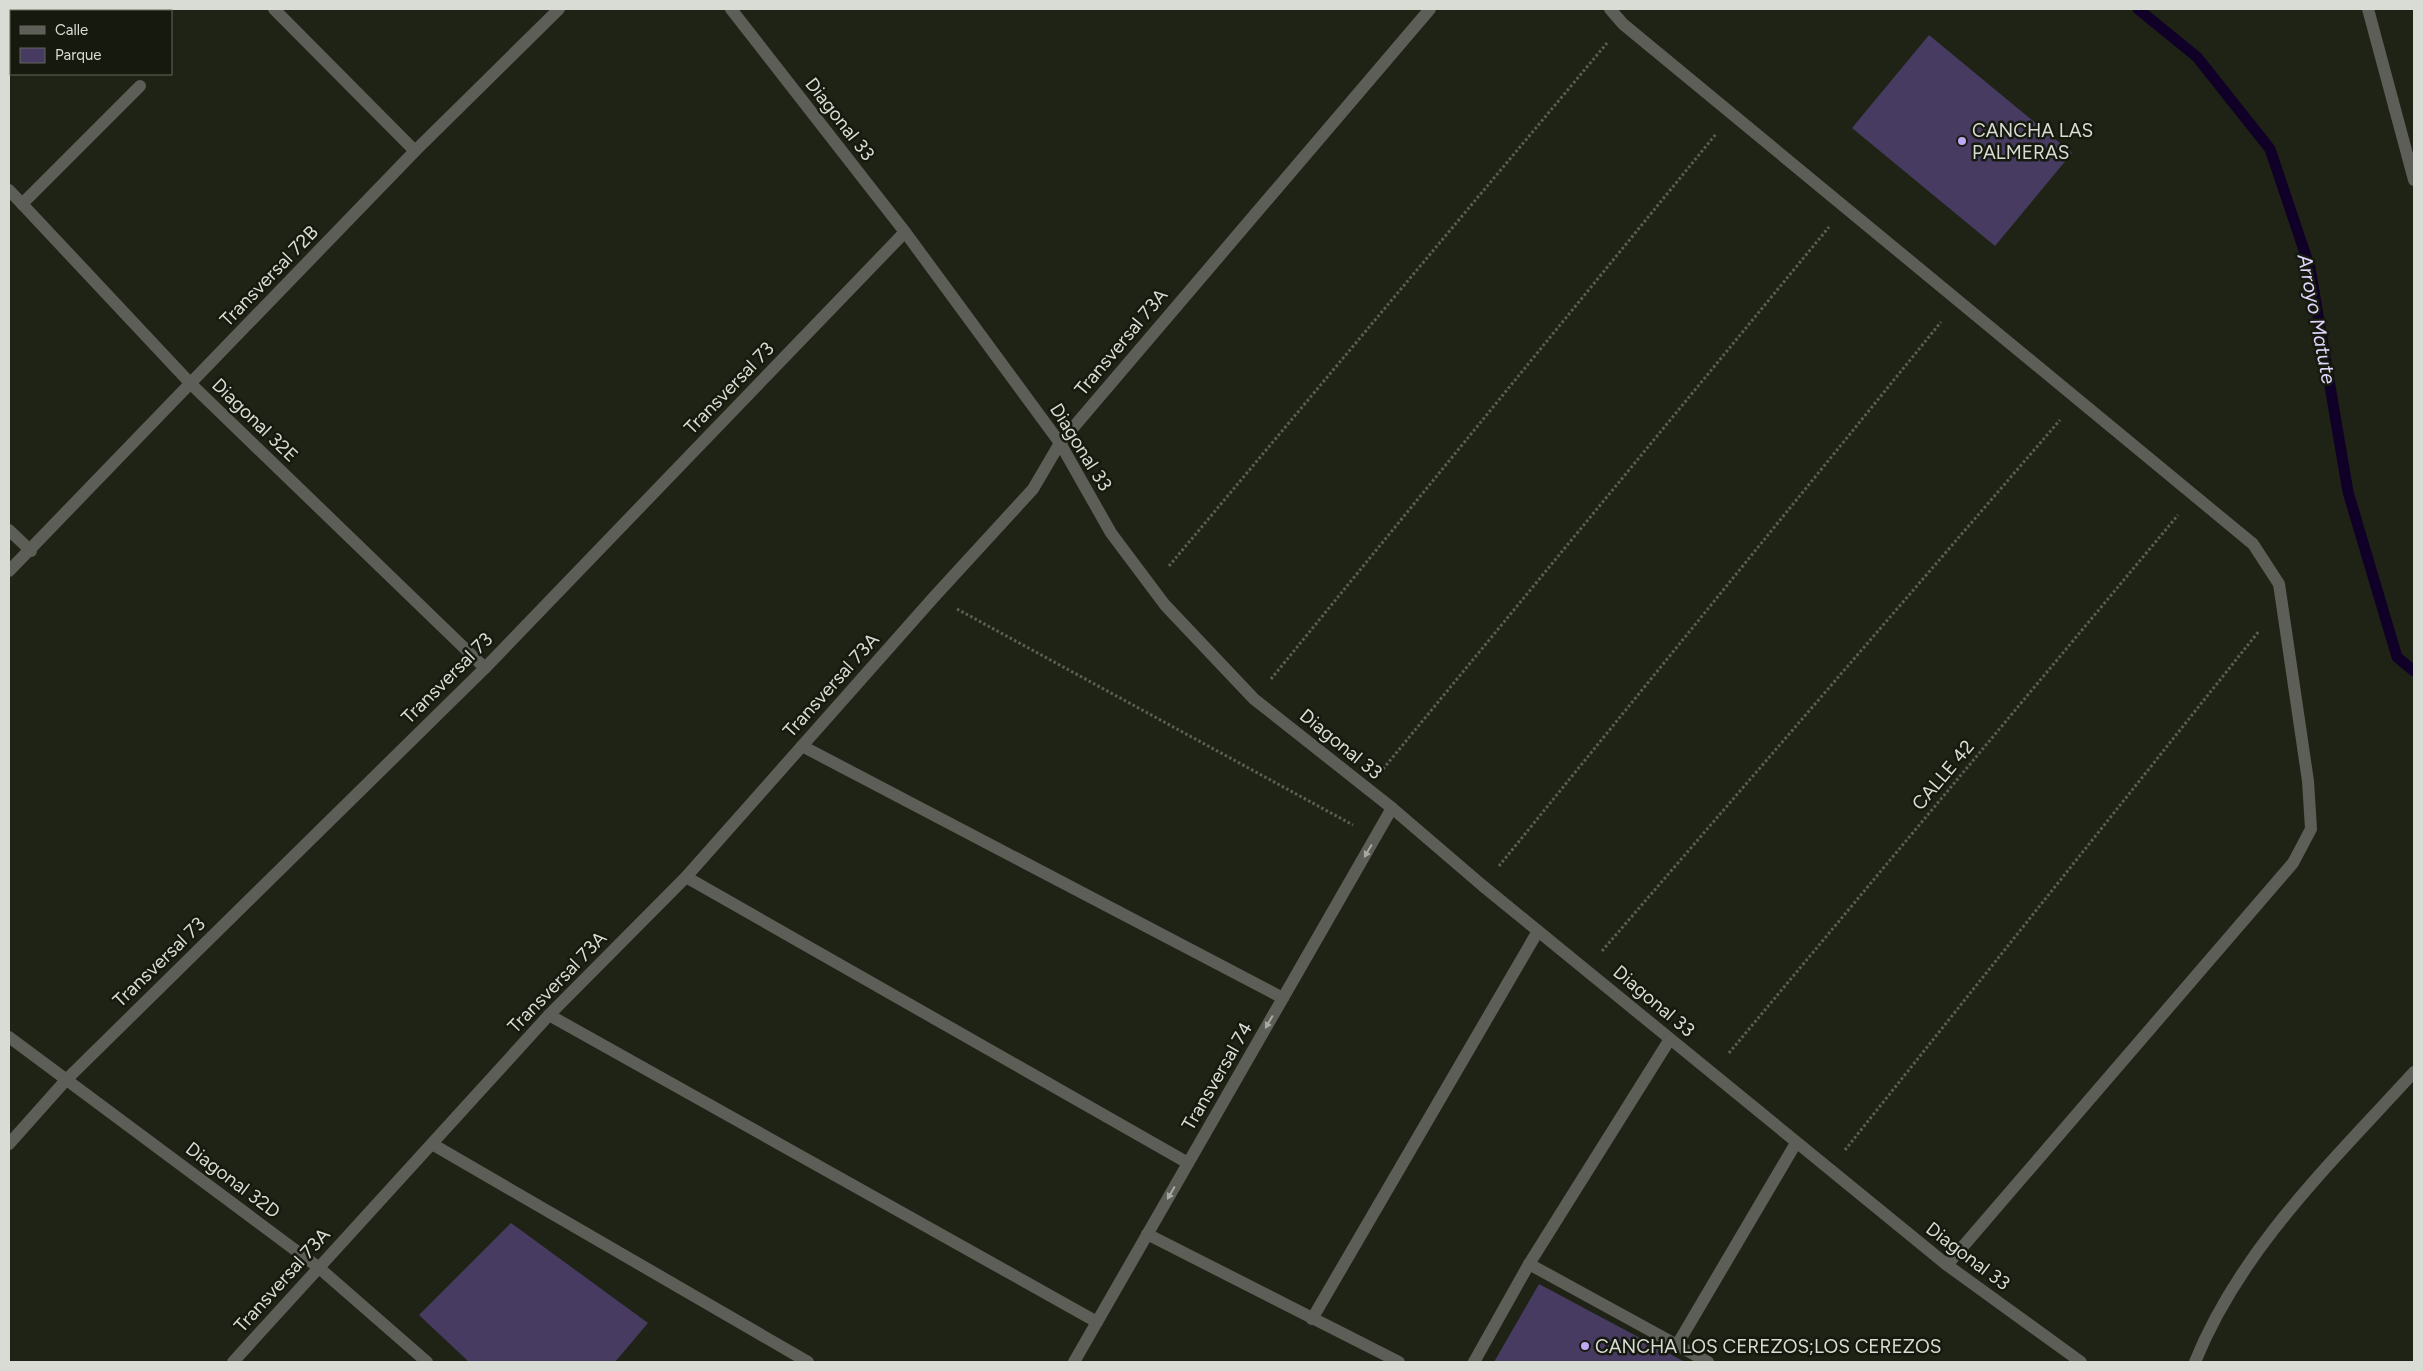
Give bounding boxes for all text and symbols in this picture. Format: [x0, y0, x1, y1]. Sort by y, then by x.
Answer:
legend [10, 10, 172, 75]
text: Calle [55, 21, 88, 39]
text: Parque [55, 46, 102, 64]
street label: Diagonal 33 [800, 73, 880, 165]
place label: CANCHA LAS PALMERAS [1972, 119, 2093, 164]
marker: CANCHA LAS PALMERAS [1956, 135, 1968, 147]
street label: Transversal 72B [215, 221, 323, 331]
water label: Arroyo Matute [2292, 251, 2341, 386]
street label: Transversal 73A [1070, 284, 1172, 400]
street label: Transversal 73 [679, 337, 779, 439]
street label: Diagonal 32E [207, 373, 303, 467]
street label: Diagonal 33 [1045, 399, 1117, 495]
street label: Transversal 73 [397, 628, 497, 728]
street label: Transversal 73A [778, 628, 884, 742]
street label: Diagonal 33 [1295, 704, 1387, 784]
street label: CALLE 42 [1907, 735, 1979, 815]
one-way arrow [1363, 844, 1372, 857]
street label: Transversal 73 [108, 912, 210, 1012]
street label: Transversal 73A [503, 926, 611, 1038]
street label: Diagonal 33 [1609, 960, 1699, 1042]
one-way arrow [1265, 1015, 1274, 1029]
street label: Transversal 74 [1177, 1018, 1257, 1134]
street label: Diagonal 32D [181, 1137, 285, 1223]
one-way arrow [1166, 1187, 1175, 1200]
street label: Diagonal 33 [1921, 1217, 2015, 1295]
street label: Transversal 73A [229, 1223, 335, 1337]
place label: CANCHA LOS CEREZOS;LOS CEREZOS [1595, 1335, 1941, 1358]
marker: CANCHA LOS CEREZOS;LOS CEREZOS [1579, 1340, 1591, 1352]

